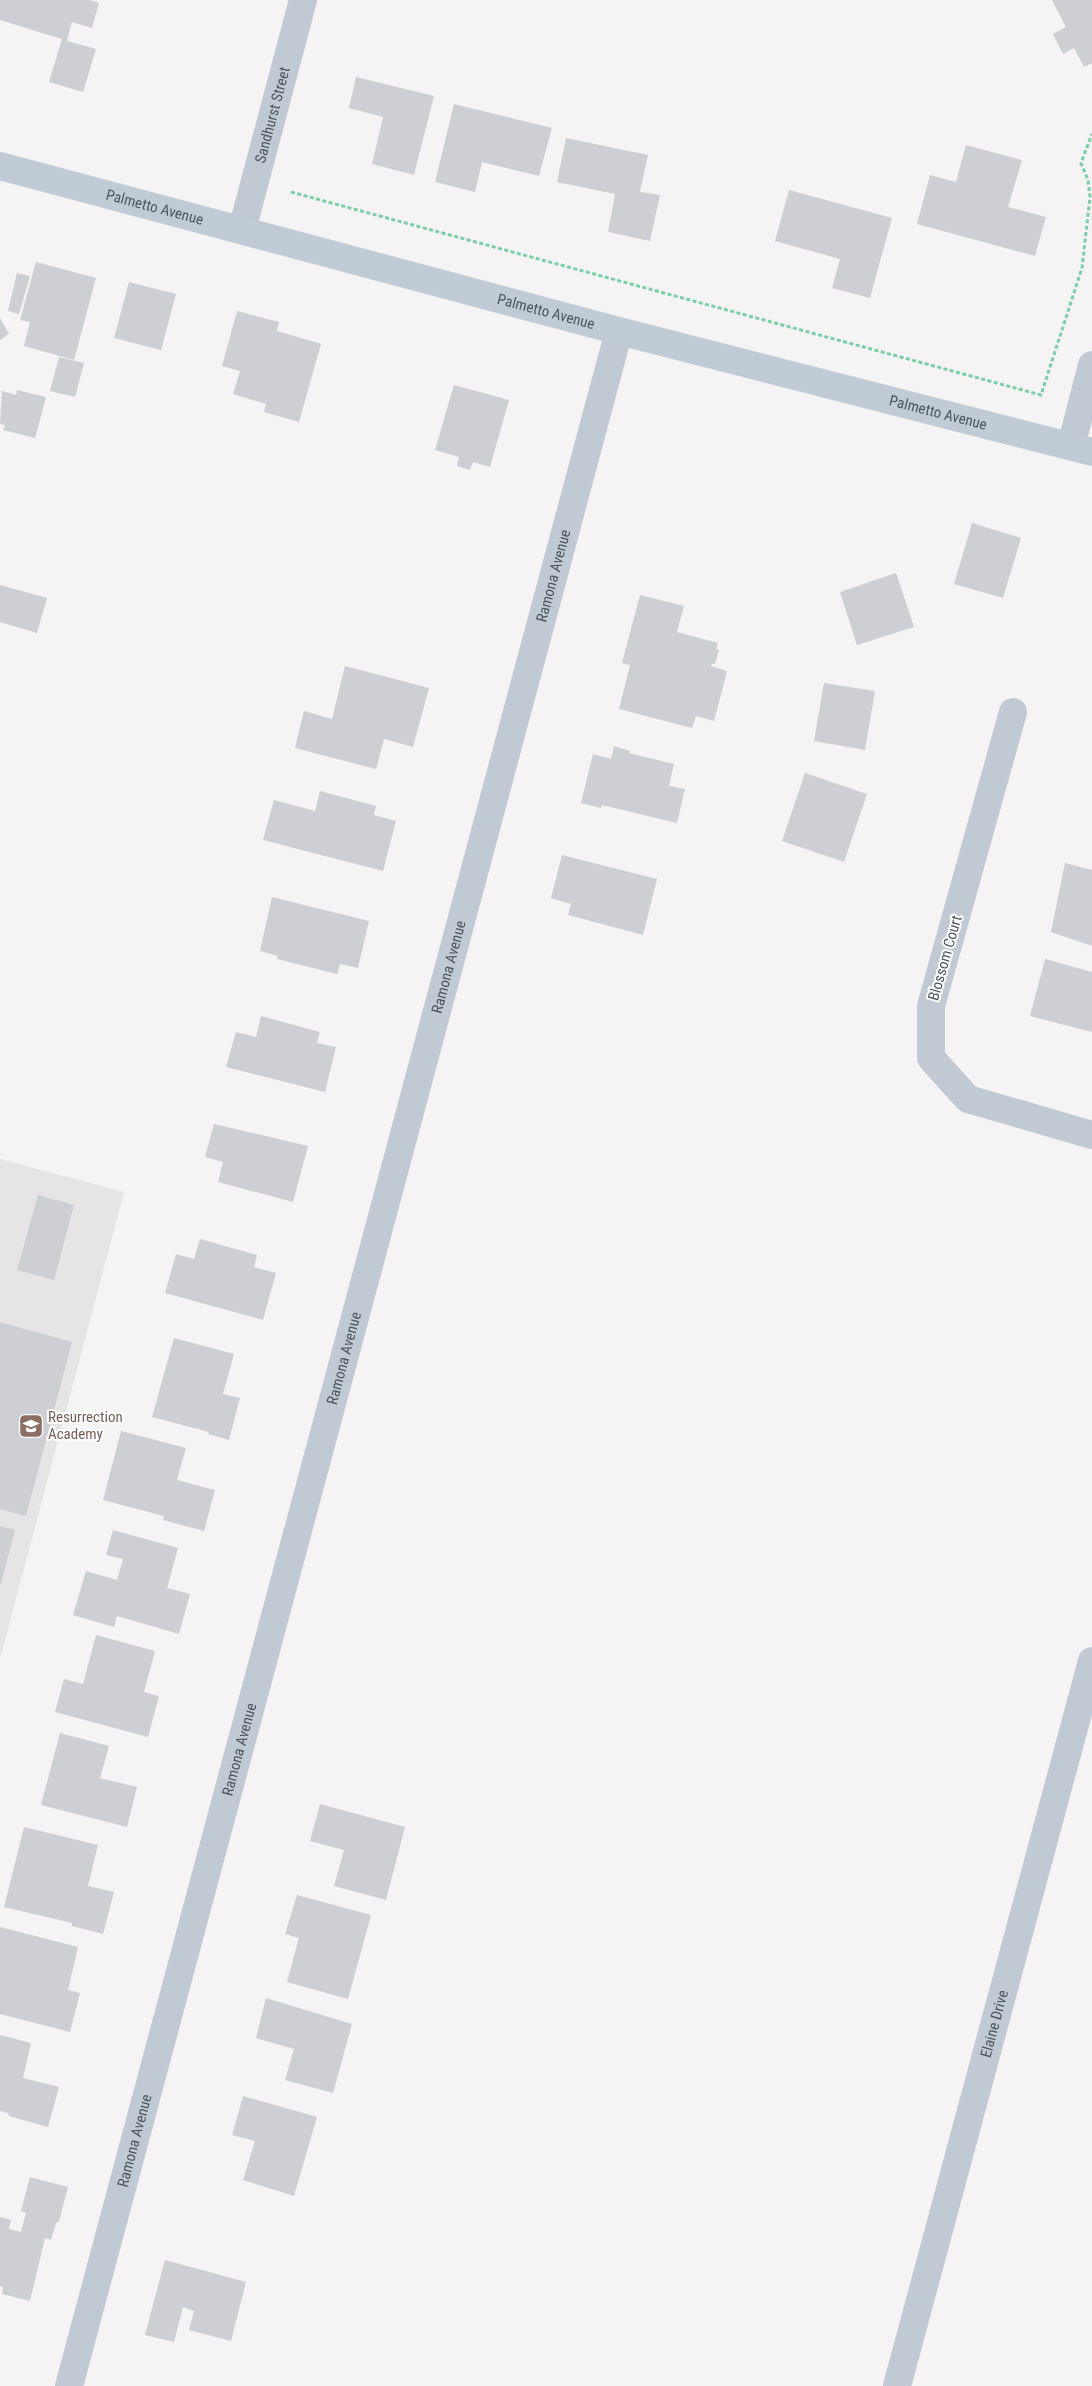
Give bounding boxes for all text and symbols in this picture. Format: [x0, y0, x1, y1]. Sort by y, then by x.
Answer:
street label: Sandhurst Street [251, 65, 294, 165]
street label: Palmetto Avenue [104, 186, 205, 229]
street label: Palmetto Avenue [495, 290, 597, 333]
street label: Palmetto Avenue [887, 392, 989, 434]
street label: Ramona Avenue [533, 527, 574, 624]
street label: Blossom Court [924, 913, 966, 1003]
street label: Ramona Avenue [428, 919, 470, 1015]
street label: Ramona Avenue [323, 1310, 365, 1406]
place label: Resurrection Academy [48, 1408, 123, 1443]
school or university icon: Resurrection Academy [18, 1413, 44, 1439]
street label: Ramona Avenue [218, 1701, 260, 1798]
street label: Elaine Drive [977, 1988, 1012, 2060]
street label: Ramona Avenue [114, 2092, 156, 2189]

